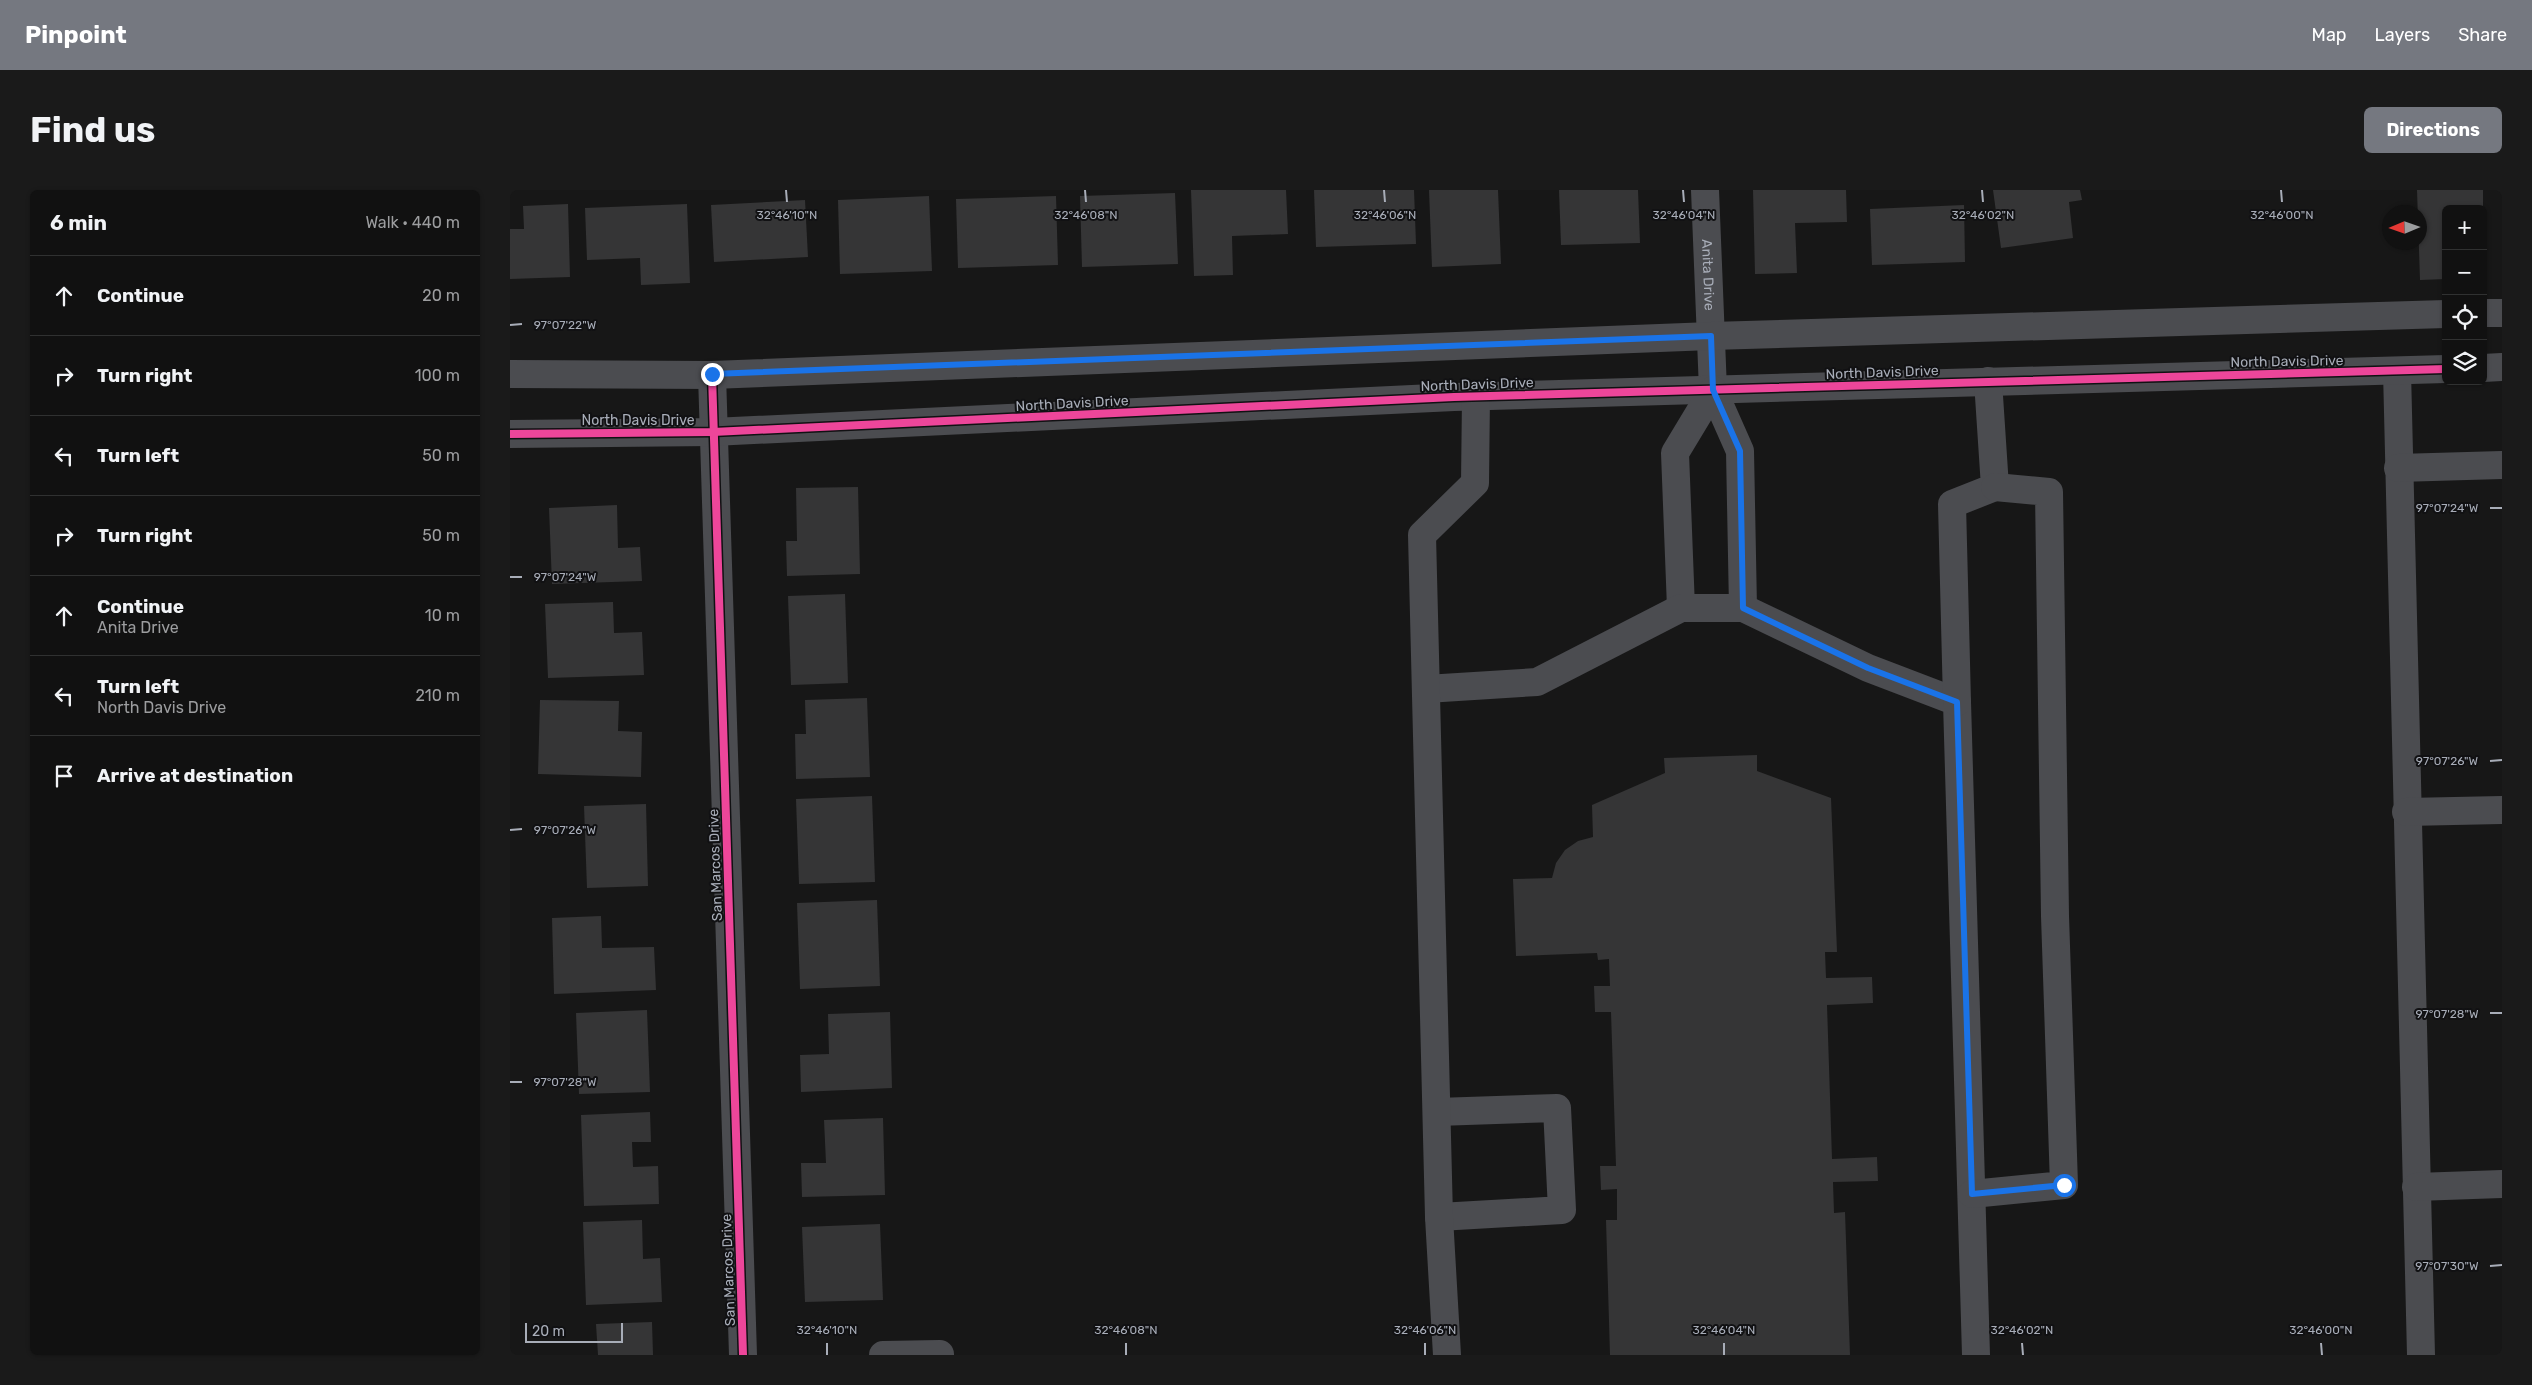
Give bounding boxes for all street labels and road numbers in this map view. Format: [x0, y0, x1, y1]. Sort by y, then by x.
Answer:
street label: Anita Drive [1698, 239, 1718, 311]
street label: North Davis Drive [2230, 352, 2344, 371]
street label: North Davis Drive [1825, 362, 1939, 383]
street label: North Davis Drive [1420, 374, 1534, 395]
street label: North Davis Drive [1015, 392, 1129, 415]
street label: North Davis Drive [581, 412, 695, 429]
street label: San Marcos Drive [705, 808, 726, 921]
street label: San Marcos Drive [718, 1213, 739, 1326]

